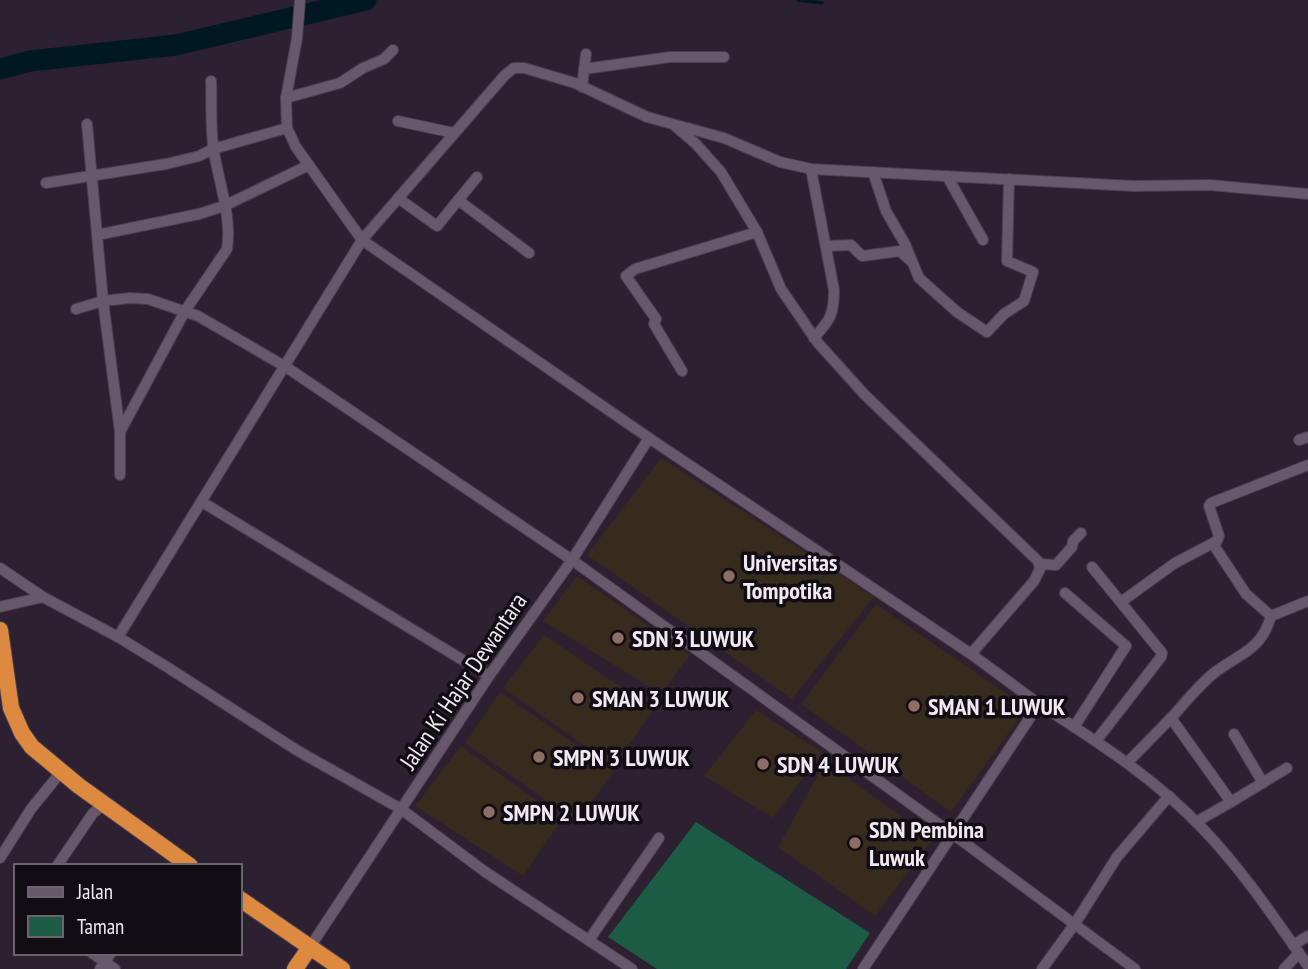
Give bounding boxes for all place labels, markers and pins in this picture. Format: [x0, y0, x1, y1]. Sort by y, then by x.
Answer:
place label: Universitas Tompotika [743, 547, 837, 606]
marker: Universitas Tompotika [721, 568, 737, 584]
place label: SDN 3 LUWUK [632, 623, 755, 654]
marker: SDN 3 LUWUK [610, 630, 626, 646]
place label: SMAN 3 LUWUK [592, 683, 730, 714]
marker: SMAN 3 LUWUK [570, 690, 586, 706]
place label: SMAN 1 LUWUK [928, 691, 1066, 722]
marker: SMAN 1 LUWUK [906, 698, 922, 714]
place label: SMPN 3 LUWUK [553, 742, 690, 773]
marker: SMPN 3 LUWUK [531, 749, 547, 765]
place label: SDN 4 LUWUK [777, 749, 900, 780]
marker: SDN 4 LUWUK [755, 756, 771, 772]
place label: SMPN 2 LUWUK [503, 797, 640, 828]
marker: SMPN 2 LUWUK [481, 804, 497, 820]
place label: SDN Pembina Luwuk [869, 814, 984, 873]
marker: SDN Pembina Luwuk [847, 835, 863, 851]

